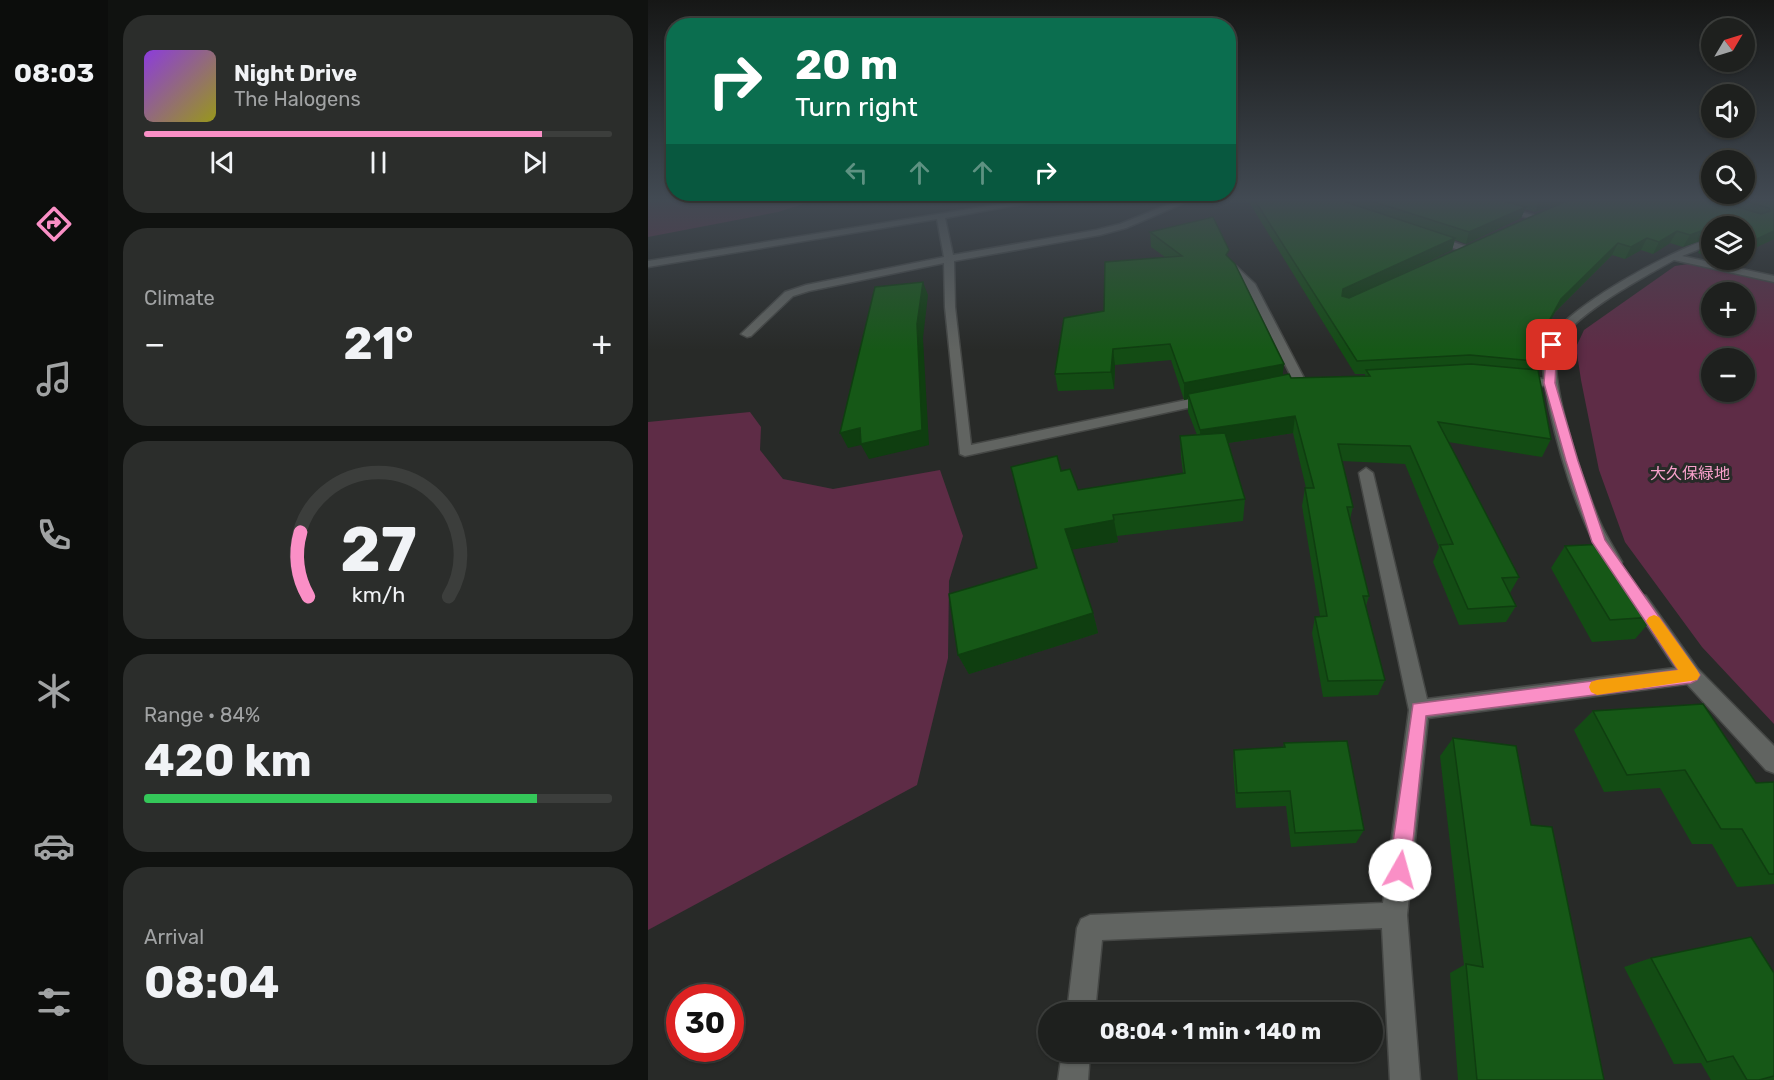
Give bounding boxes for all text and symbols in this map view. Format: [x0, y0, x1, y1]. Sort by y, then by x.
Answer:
north arrow [1701, 18, 1755, 72]
map controls [1701, 18, 1755, 402]
text: 20 m [795, 40, 898, 90]
icon: right [696, 42, 774, 120]
text: 08:03 [14, 57, 94, 89]
text: Night Drive [234, 60, 357, 87]
button: sound [1701, 84, 1755, 138]
text: The Halogens [234, 87, 361, 111]
text: Turn right [795, 91, 918, 123]
icon: previous [206, 146, 239, 179]
icon: pause [362, 146, 395, 179]
icon: next [518, 146, 551, 179]
button: search [1701, 150, 1755, 204]
icon: left [840, 156, 873, 189]
icon: ahead [903, 156, 936, 189]
icon: ahead [966, 156, 999, 189]
icon: right [1029, 156, 1062, 189]
icon: directions [33, 203, 75, 245]
button: layers [1701, 216, 1755, 270]
button: + [1701, 282, 1755, 336]
text: Climate [144, 286, 215, 310]
text: 21° [343, 317, 414, 370]
pin [1526, 319, 1577, 370]
text: − [144, 324, 165, 363]
text: + [591, 324, 612, 363]
icon: arrive [1535, 328, 1568, 361]
button: − [1701, 348, 1755, 402]
icon: music [33, 358, 75, 400]
park label: 大久保緑地 [1650, 464, 1730, 483]
text: 27 [340, 513, 416, 587]
icon: phone [33, 514, 75, 556]
text: km/h [351, 582, 405, 607]
icon: climate [33, 670, 75, 712]
text: Range · 84% [144, 703, 260, 727]
text: 420 km [144, 734, 312, 787]
icon: car [33, 825, 75, 867]
position arrow [1368, 838, 1432, 902]
text: Arrival [144, 925, 204, 949]
text: 08:04 [144, 956, 280, 1009]
icon: filters [33, 981, 75, 1023]
speed limit sign: 30 [666, 984, 744, 1062]
text: 08:04 · 1 min · 140 m [1100, 1018, 1321, 1045]

